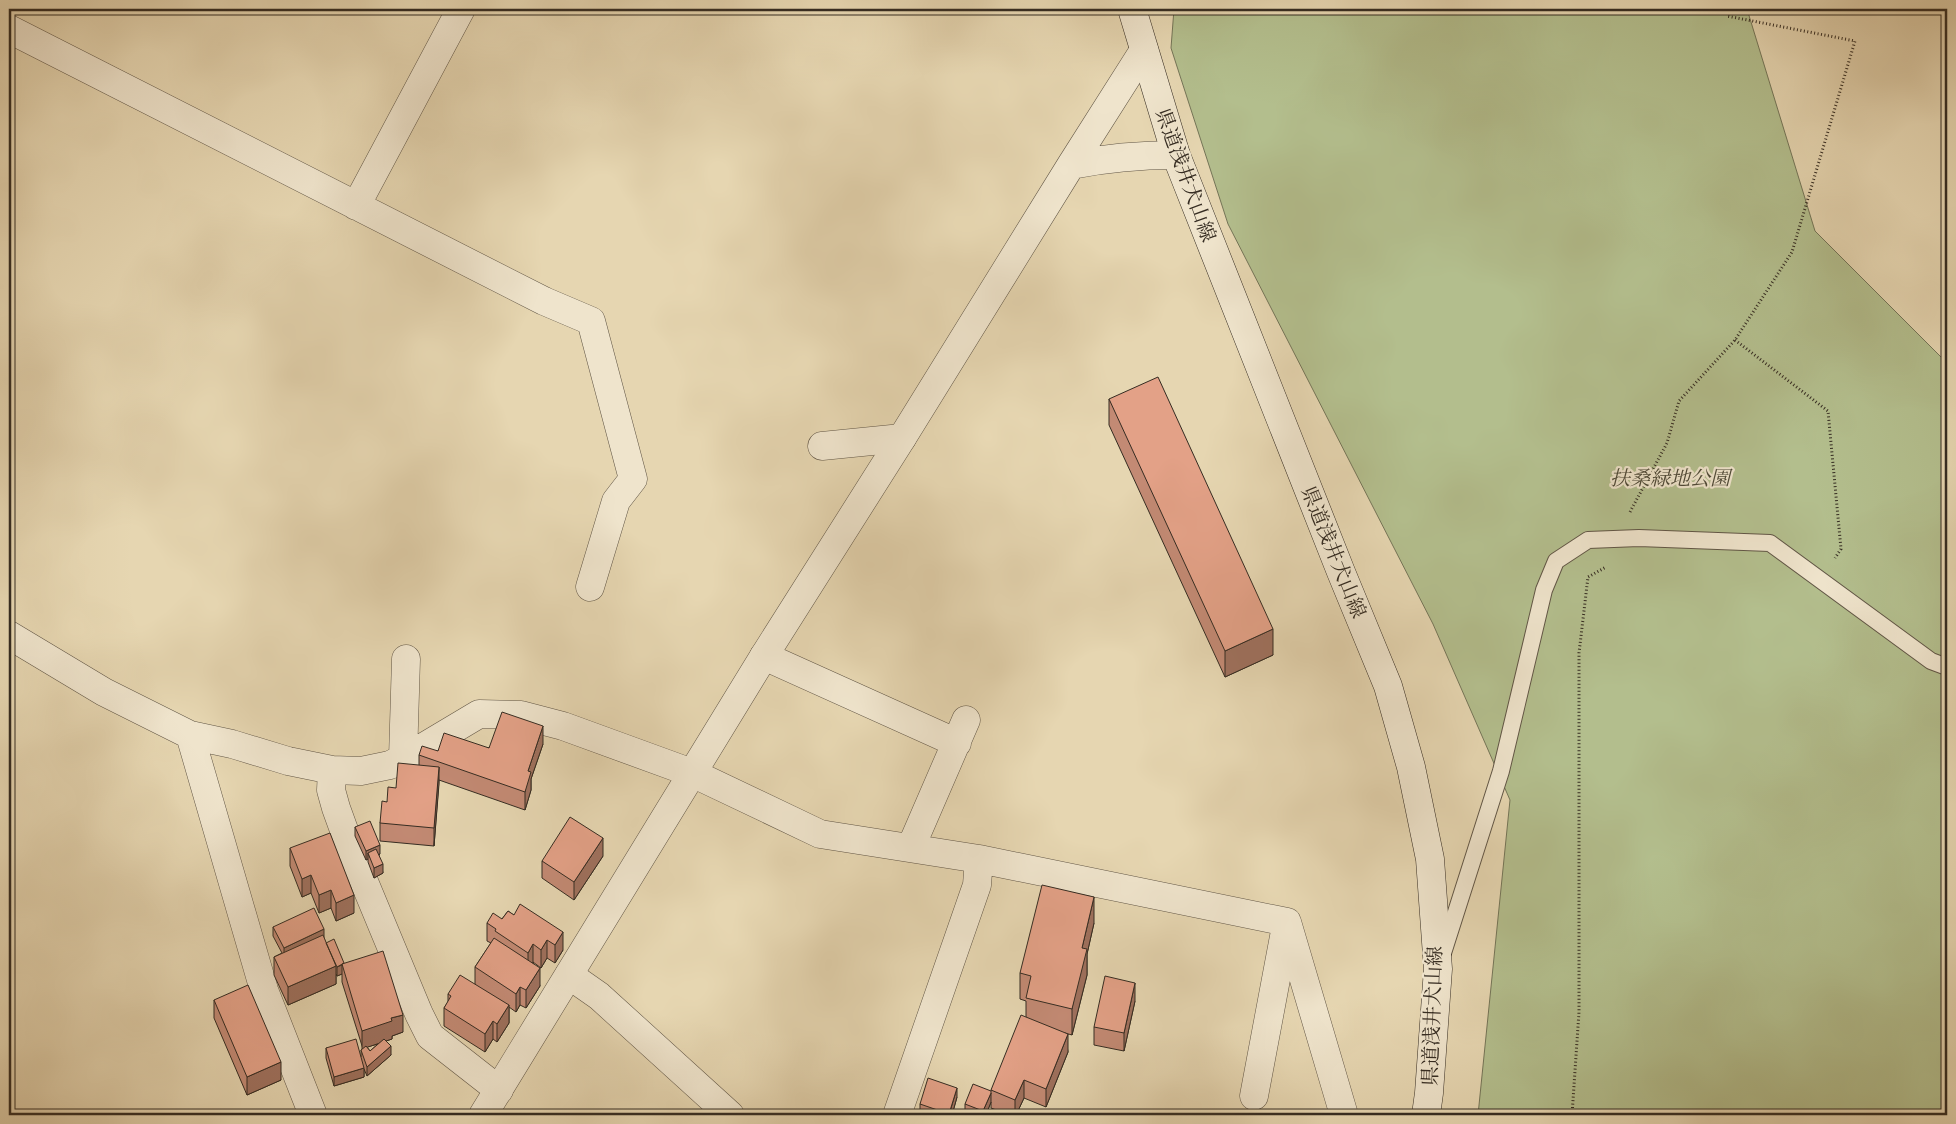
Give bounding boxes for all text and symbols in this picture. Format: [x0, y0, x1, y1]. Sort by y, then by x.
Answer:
street label: 県道浅井犬山線 [1149, 105, 1220, 246]
park label: 扶桑緑地公園 [1610, 467, 1733, 492]
street label: 県道浅井犬山線 [1295, 483, 1370, 622]
street label: 県道浅井犬山線 [1419, 946, 1448, 1086]

